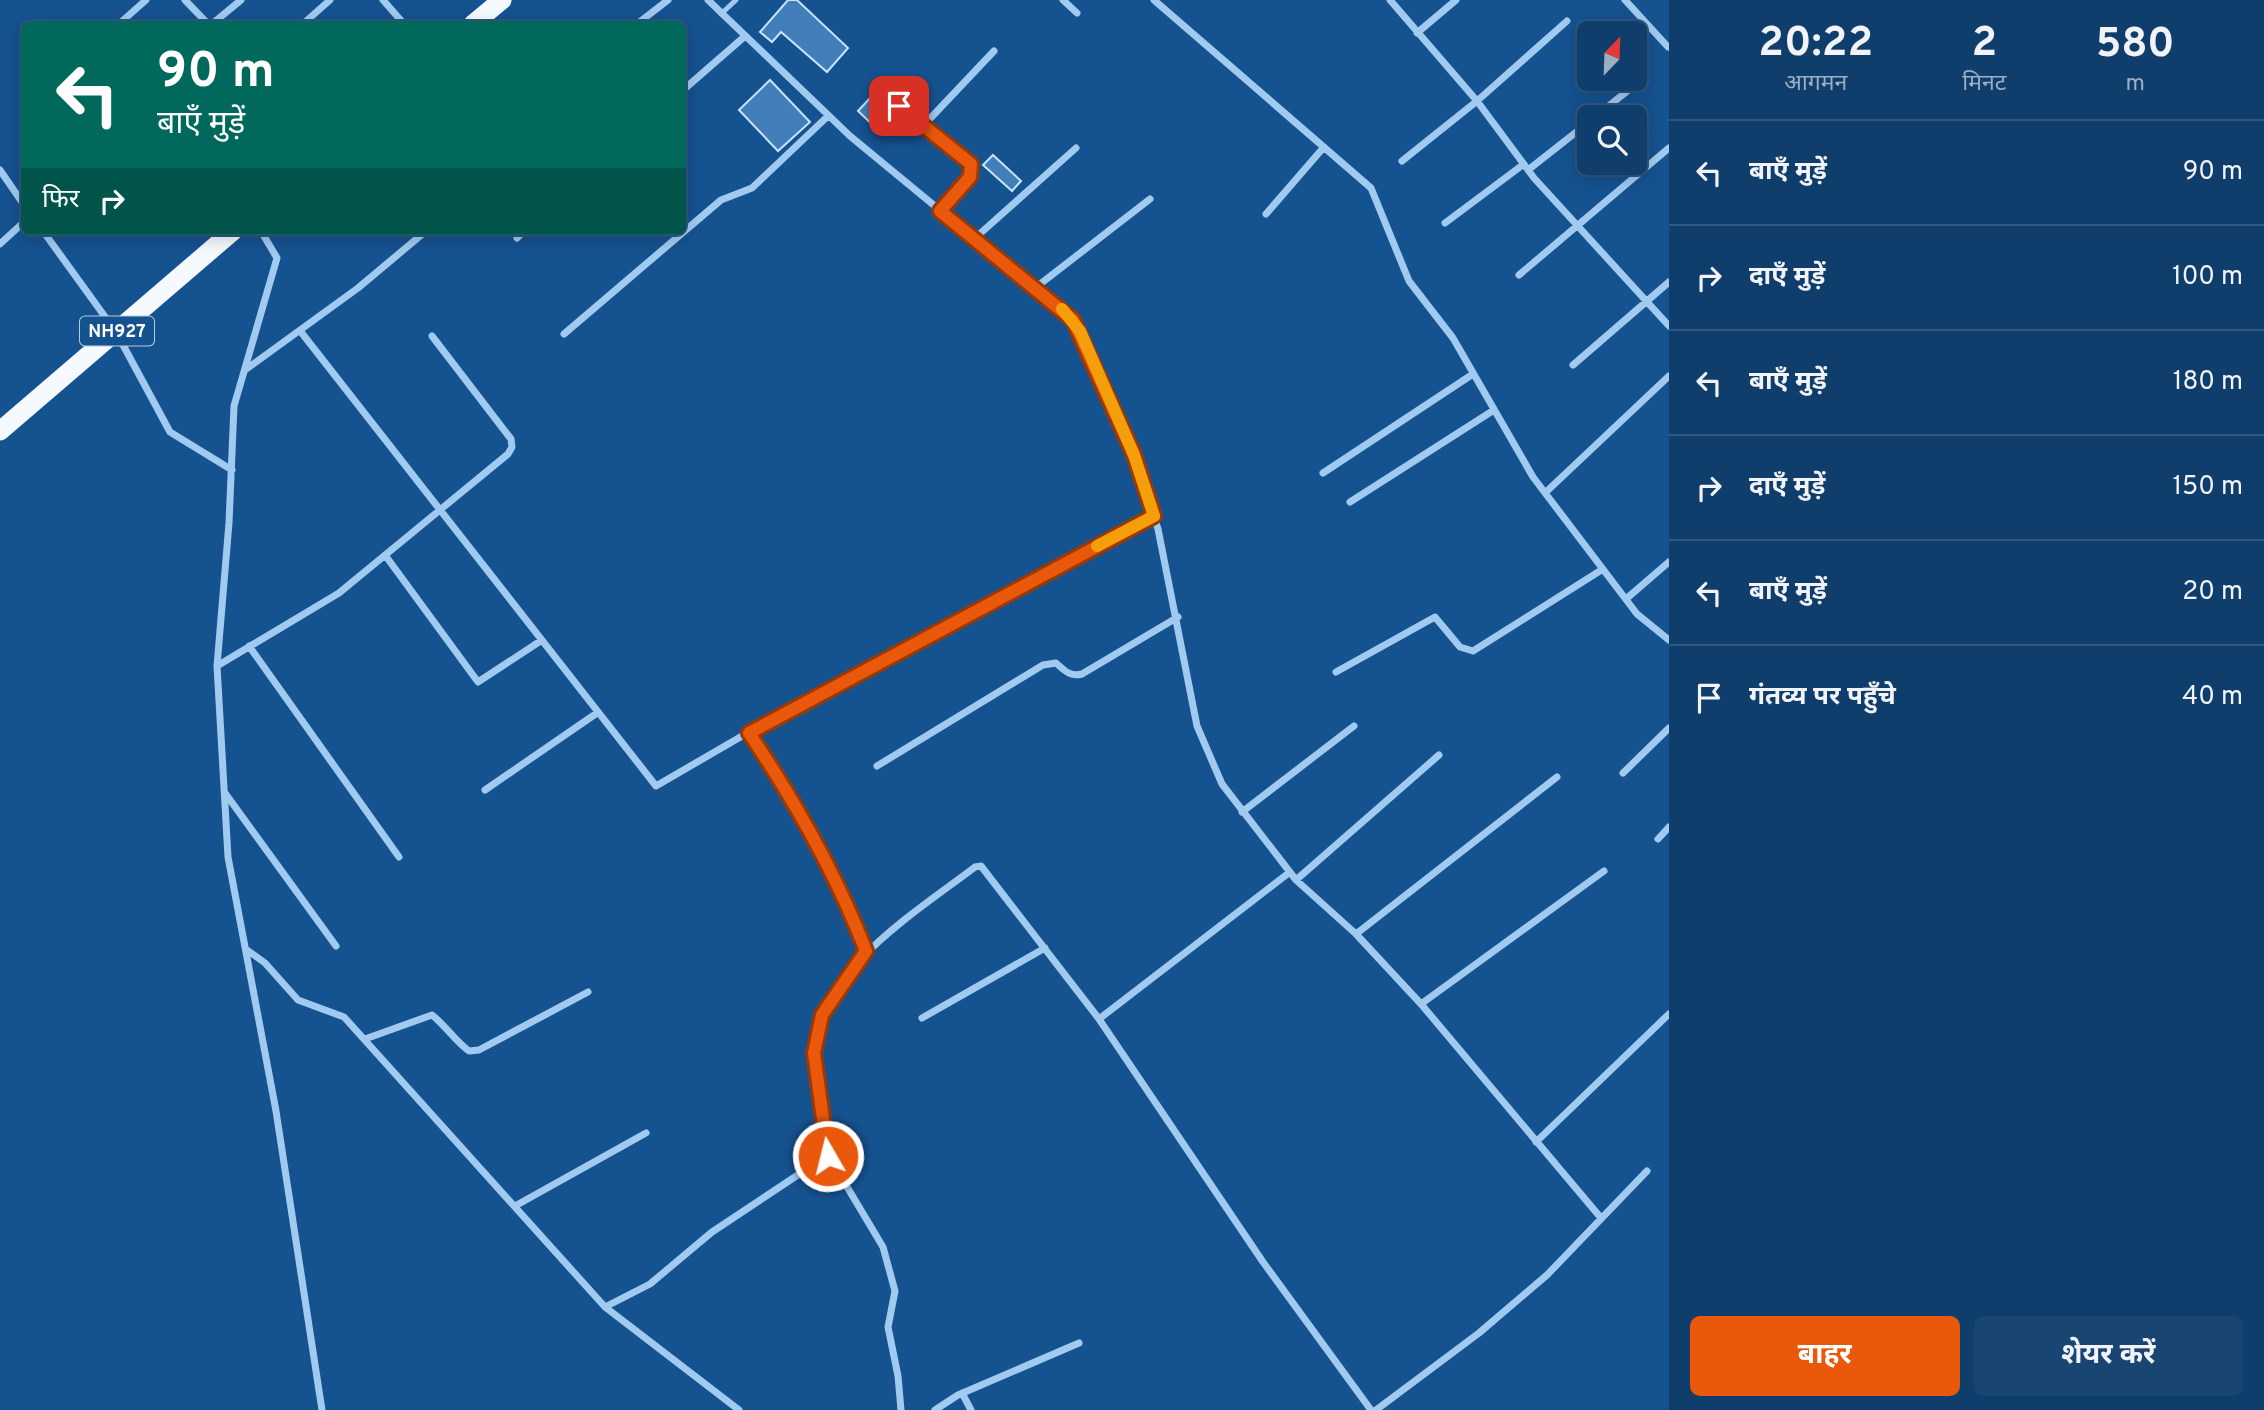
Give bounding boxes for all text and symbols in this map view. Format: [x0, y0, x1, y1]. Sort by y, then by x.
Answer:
text: 20:22 [1758, 18, 1873, 71]
text: 2 [1972, 18, 1997, 71]
text: 580 [2096, 19, 2175, 72]
north arrow [1577, 21, 1647, 91]
map controls [1577, 21, 1647, 175]
text: 90 m [157, 43, 275, 105]
icon: left [42, 49, 133, 140]
text: आगमन [1784, 70, 1847, 99]
text: मिनट [1962, 70, 2006, 99]
text: m [2125, 70, 2145, 99]
pin [869, 76, 929, 136]
icon: arrive [880, 87, 918, 125]
text: बाएँ मुड़ें [157, 105, 245, 145]
button: search [1577, 105, 1647, 175]
icon: left [1690, 154, 1728, 192]
text: बाएँ मुड़ें [1749, 156, 1827, 189]
text: 90 m [2183, 156, 2243, 189]
icon: right [93, 182, 131, 220]
text: फिर [42, 184, 79, 217]
icon: right [1690, 259, 1728, 297]
text: दाएँ मुड़ें [1749, 261, 1825, 294]
text: 100 m [2172, 261, 2243, 294]
road number: NH927 [80, 316, 154, 346]
icon: left [1690, 364, 1728, 402]
text: बाएँ मुड़ें [1749, 366, 1827, 399]
text: 180 m [2173, 366, 2243, 399]
icon: right [1690, 469, 1728, 507]
text: दाएँ मुड़ें [1749, 471, 1825, 504]
text: 150 m [2172, 471, 2243, 504]
icon: left [1690, 574, 1728, 612]
text: बाएँ मुड़ें [1749, 576, 1827, 609]
text: 20 m [2182, 576, 2243, 609]
icon: arrive [1690, 679, 1728, 717]
text: गंतव्य पर पहुँचे [1749, 681, 1896, 714]
text: 40 m [2182, 681, 2243, 714]
position arrow [791, 1119, 865, 1193]
button: बाहर [1690, 1316, 1960, 1396]
button: शेयर करें [1974, 1316, 2243, 1396]

